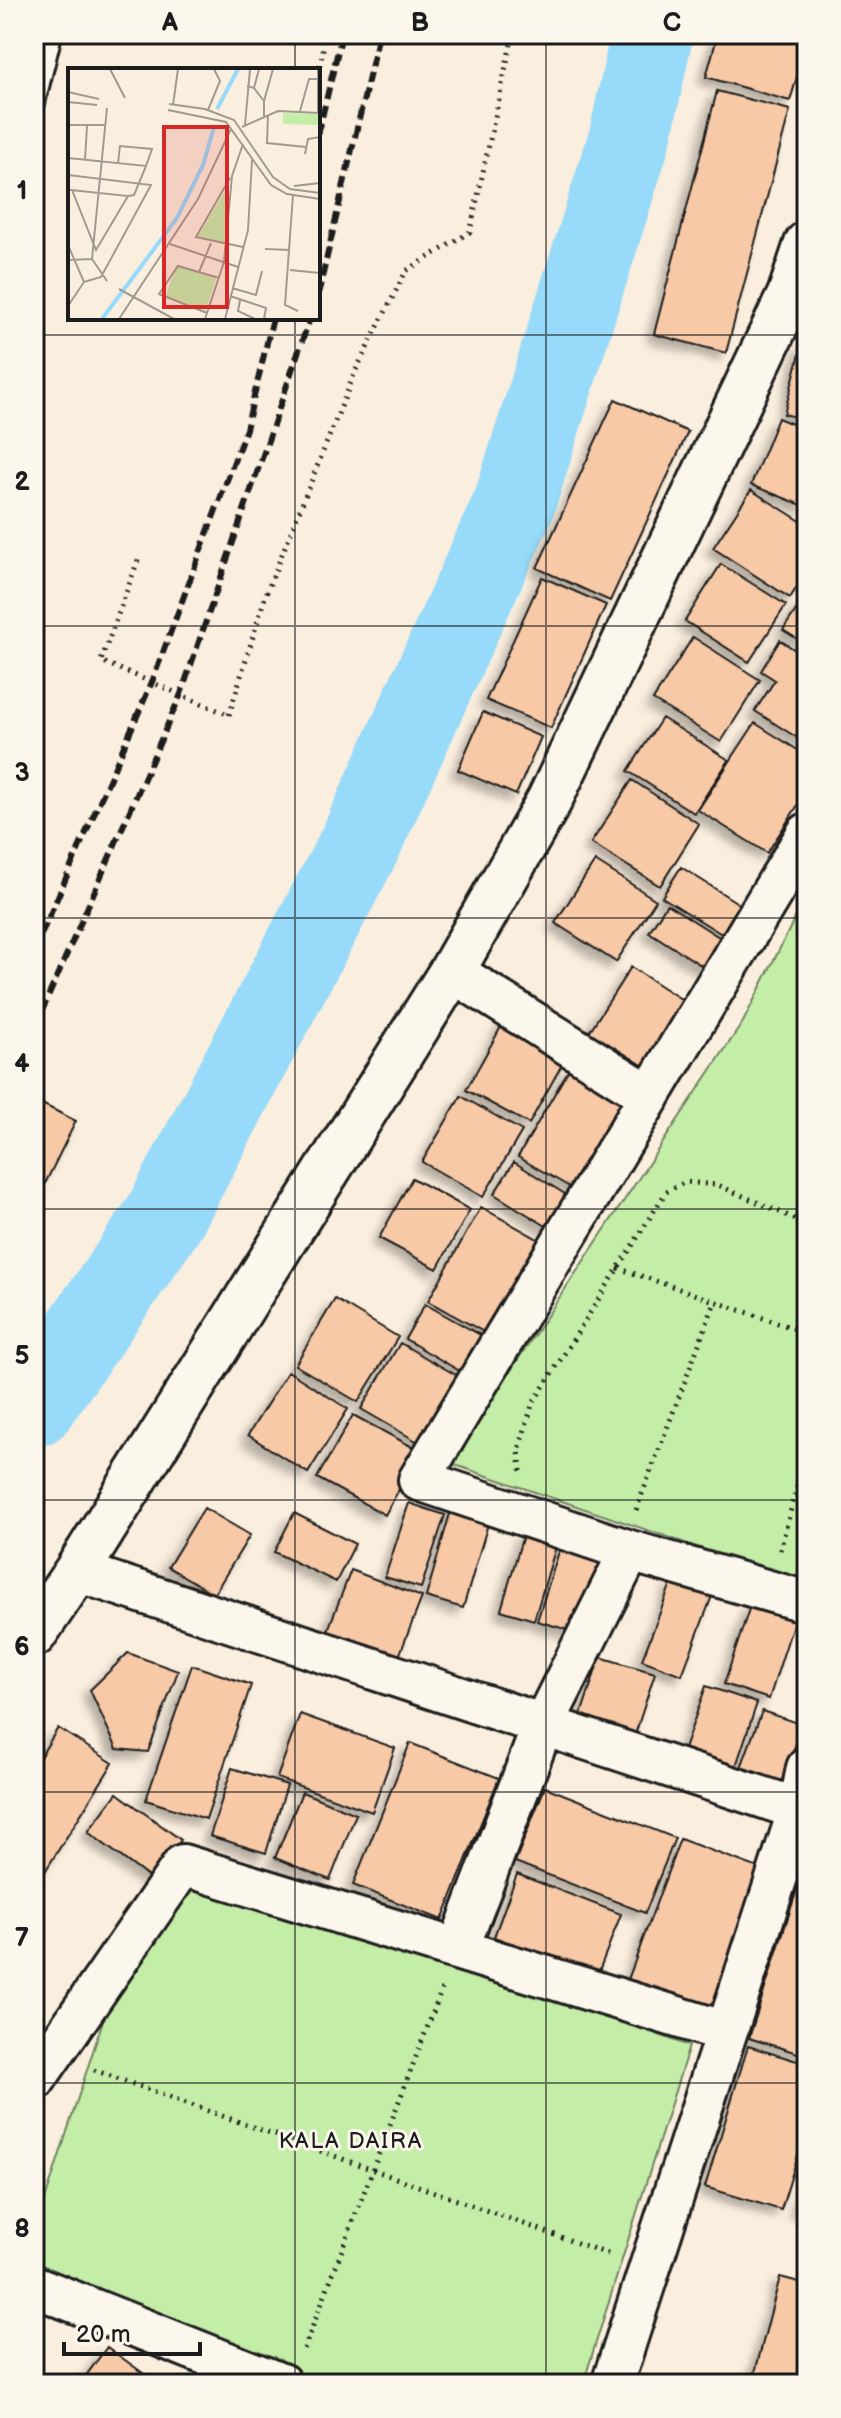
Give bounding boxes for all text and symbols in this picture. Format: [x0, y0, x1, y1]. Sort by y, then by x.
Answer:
text: A [161, 8, 178, 39]
text: B [411, 8, 429, 39]
text: C [663, 8, 681, 39]
inset map [68, 68, 320, 320]
text: 1 [17, 176, 27, 207]
text: 2 [14, 467, 30, 498]
text: 3 [14, 758, 30, 789]
text: 4 [14, 1049, 30, 1080]
text: 5 [14, 1341, 30, 1372]
text: 6 [14, 1632, 30, 1663]
text: 7 [15, 1923, 29, 1954]
district label: KALA DAIRA [279, 2128, 423, 2155]
text: 8 [14, 2214, 30, 2245]
scale bar [64, 2306, 200, 2356]
text: 20 m [76, 2320, 131, 2349]

